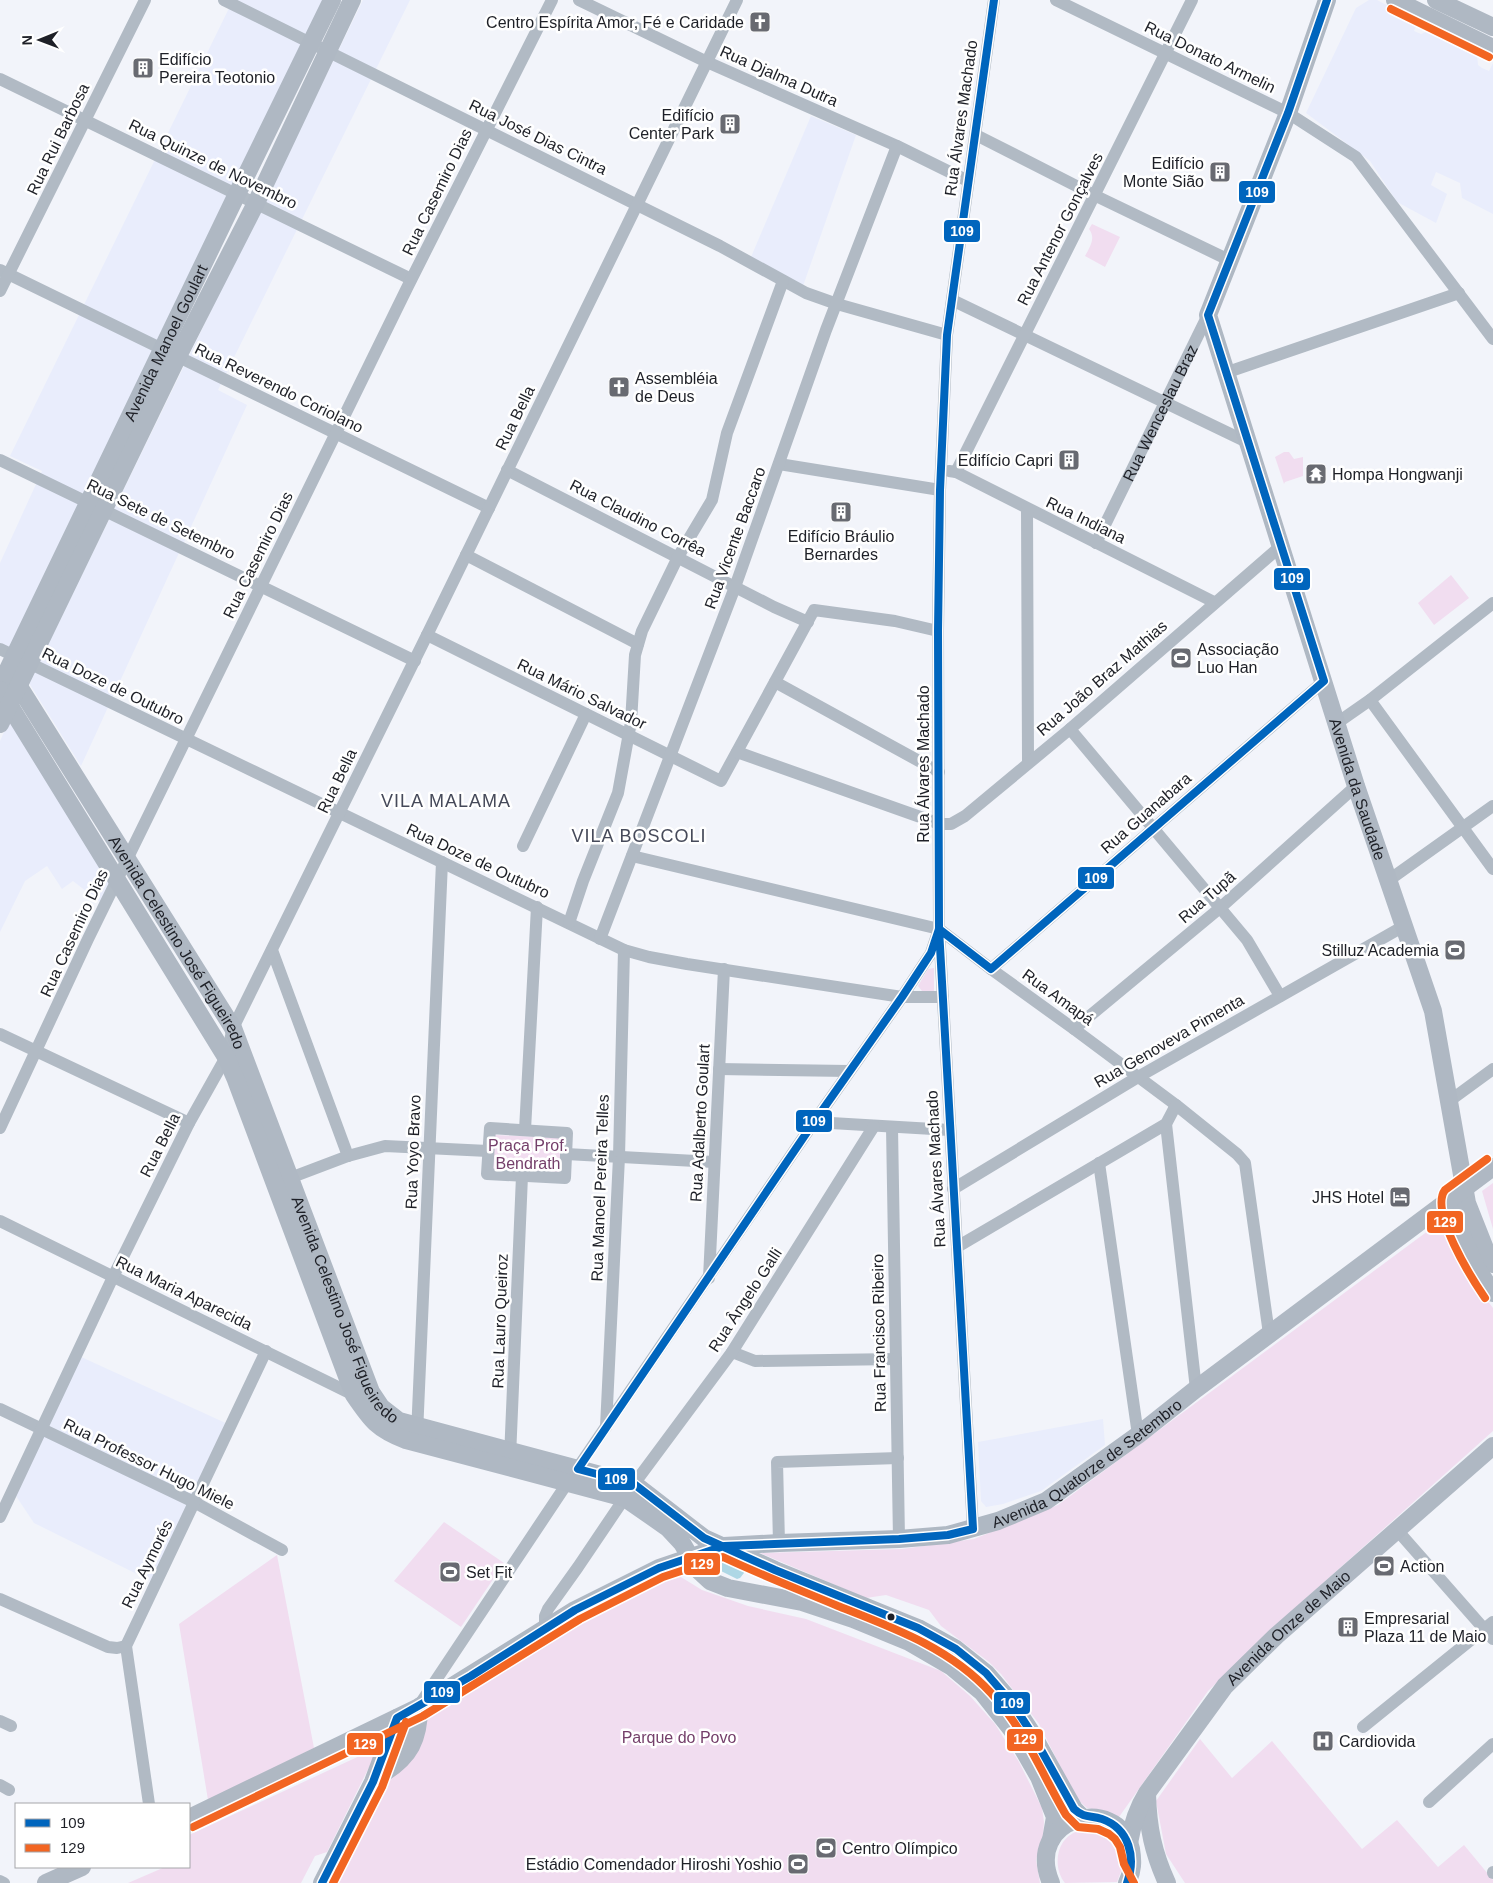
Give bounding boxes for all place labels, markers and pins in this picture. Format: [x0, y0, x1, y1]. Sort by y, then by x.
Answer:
church icon: Centro Espírita Amor, Fé e Caridade [748, 10, 772, 34]
place label: Centro Espírita Amor, Fé e Caridade [486, 14, 744, 31]
place label: Edifício Pereira Teotonio [159, 51, 275, 86]
building icon: Edifício Pereira Teotonio [131, 56, 155, 80]
place label: Edifício Center Park [629, 107, 715, 142]
building icon: Edifício Center Park [718, 112, 742, 136]
place label: Edifício Monte Sião [1123, 155, 1204, 190]
building icon: Edifício Monte Sião [1208, 160, 1232, 184]
place label: Assembléia de Deus [635, 370, 718, 405]
church icon: Assembléia de Deus [607, 375, 631, 399]
building icon: Edifício Capri [1057, 448, 1081, 472]
place label: Edifício Capri [958, 452, 1053, 469]
temple icon: Hompa Hongwanji [1304, 462, 1328, 486]
place label: Hompa Hongwanji [1332, 466, 1463, 483]
building icon: Edifício Bráulio Bernardes [829, 500, 853, 524]
place label: Edifício Bráulio Bernardes [788, 528, 894, 563]
place label: Associação Luo Han [1197, 641, 1279, 676]
sports icon: Associação Luo Han [1169, 646, 1193, 670]
sports icon: Stilluz Academia [1443, 938, 1467, 962]
place label: Stilluz Academia [1322, 942, 1439, 959]
hotel icon: JHS Hotel [1388, 1185, 1412, 1209]
place label: JHS Hotel [1312, 1189, 1384, 1206]
sports icon: Action [1372, 1554, 1396, 1578]
place label: Action [1400, 1558, 1444, 1575]
sports icon: Set Fit [438, 1560, 462, 1584]
place label: Set Fit [466, 1564, 513, 1581]
place label: Empresarial Plaza 11 de Maio [1364, 1610, 1487, 1645]
unlabelled marker [886, 1612, 896, 1622]
building icon: Empresarial Plaza 11 de Maio [1336, 1615, 1360, 1639]
hospital icon: Cardiovida [1311, 1729, 1335, 1753]
place label: Cardiovida [1339, 1733, 1416, 1750]
sports icon: Centro Olímpico [814, 1836, 838, 1860]
place label: Centro Olímpico [842, 1840, 958, 1857]
sports icon: Estádio Comendador Hiroshi Yoshio [786, 1852, 810, 1876]
place label: Estádio Comendador Hiroshi Yoshio [526, 1856, 782, 1873]

